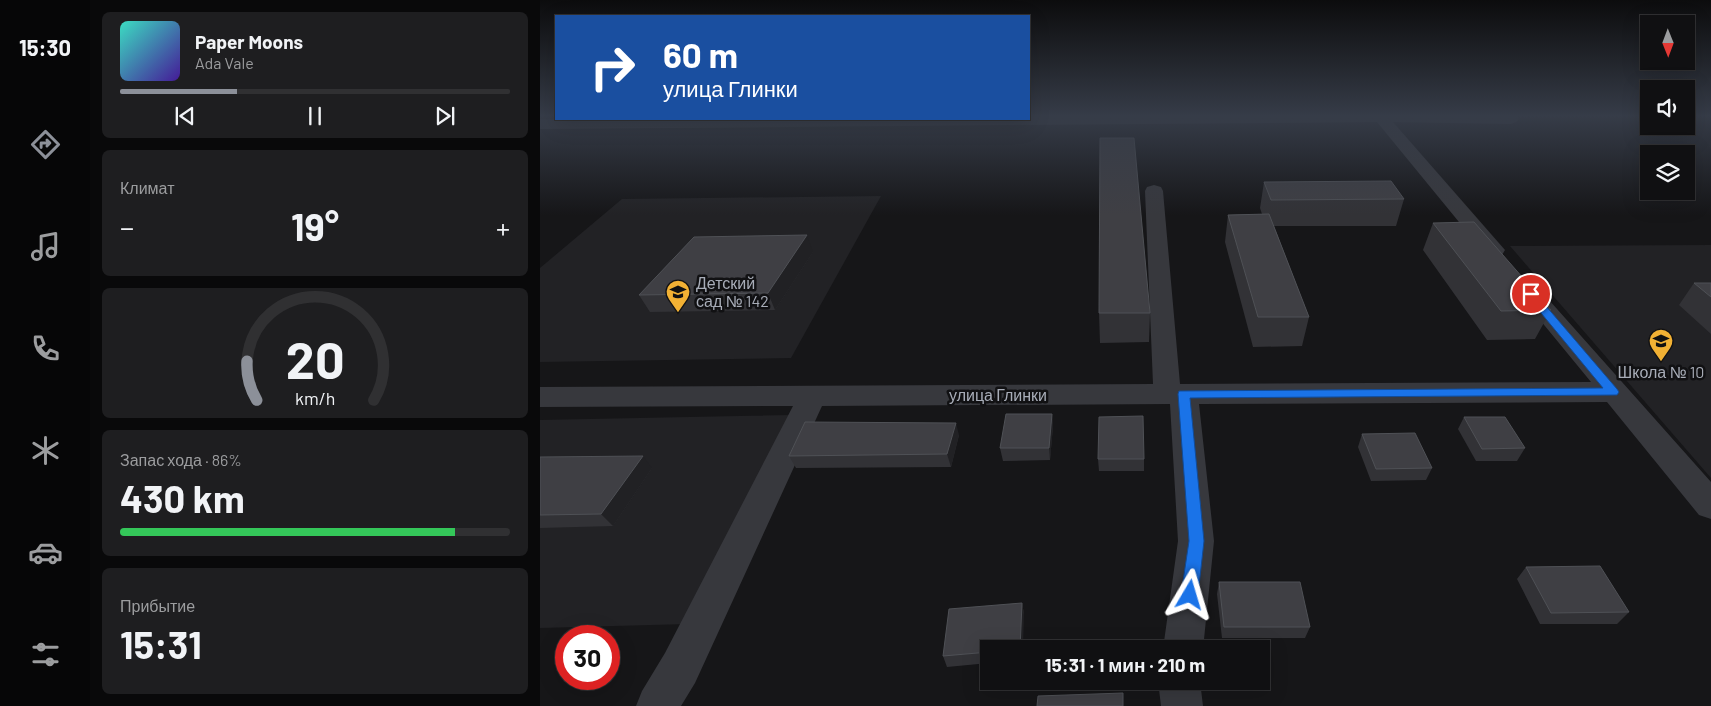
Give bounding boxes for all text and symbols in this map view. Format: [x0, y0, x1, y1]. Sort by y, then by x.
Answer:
north arrow [1640, 15, 1695, 70]
map controls [1640, 15, 1695, 200]
text: Paper Moons [195, 30, 303, 53]
text: 60 m [663, 33, 738, 75]
text: 15:30 [19, 34, 71, 60]
icon: right [580, 35, 645, 100]
text: Ada Vale [195, 53, 254, 72]
text: улица Глинки [663, 75, 798, 101]
button: sound [1640, 80, 1695, 135]
icon: previous [171, 102, 199, 130]
icon: pause [301, 102, 329, 130]
icon: next [431, 102, 459, 130]
icon: directions [28, 127, 63, 162]
button: layers [1640, 145, 1695, 200]
text: Климат [120, 178, 174, 197]
text: 19° [291, 203, 339, 249]
text: − [120, 210, 134, 244]
text: + [496, 210, 510, 244]
icon: music [28, 229, 63, 264]
place label: Детский сад № 142 [696, 273, 769, 310]
pin [1510, 273, 1552, 315]
school or university icon: Детский сад № 142 [665, 279, 691, 313]
icon: arrive [1517, 280, 1545, 308]
text: 20 [286, 327, 344, 389]
school or university icon: Школа № 10 [1648, 328, 1674, 362]
icon: phone [28, 331, 63, 366]
place label: Школа № 10 [1618, 362, 1704, 381]
street label: улица Глинки [949, 385, 1047, 404]
text: km/h [295, 387, 335, 409]
icon: climate [28, 433, 63, 468]
text: Запас хода · 86% [120, 450, 242, 469]
text: 430 km [120, 475, 245, 521]
icon: car [28, 535, 63, 570]
position arrow [1163, 568, 1215, 620]
text: Прибытие [120, 596, 195, 615]
text: 15:31 [120, 621, 202, 667]
speed limit sign: 30 [555, 625, 620, 690]
icon: filters [28, 637, 63, 672]
text: 15:31 · 1 мин · 210 m [1045, 653, 1205, 676]

